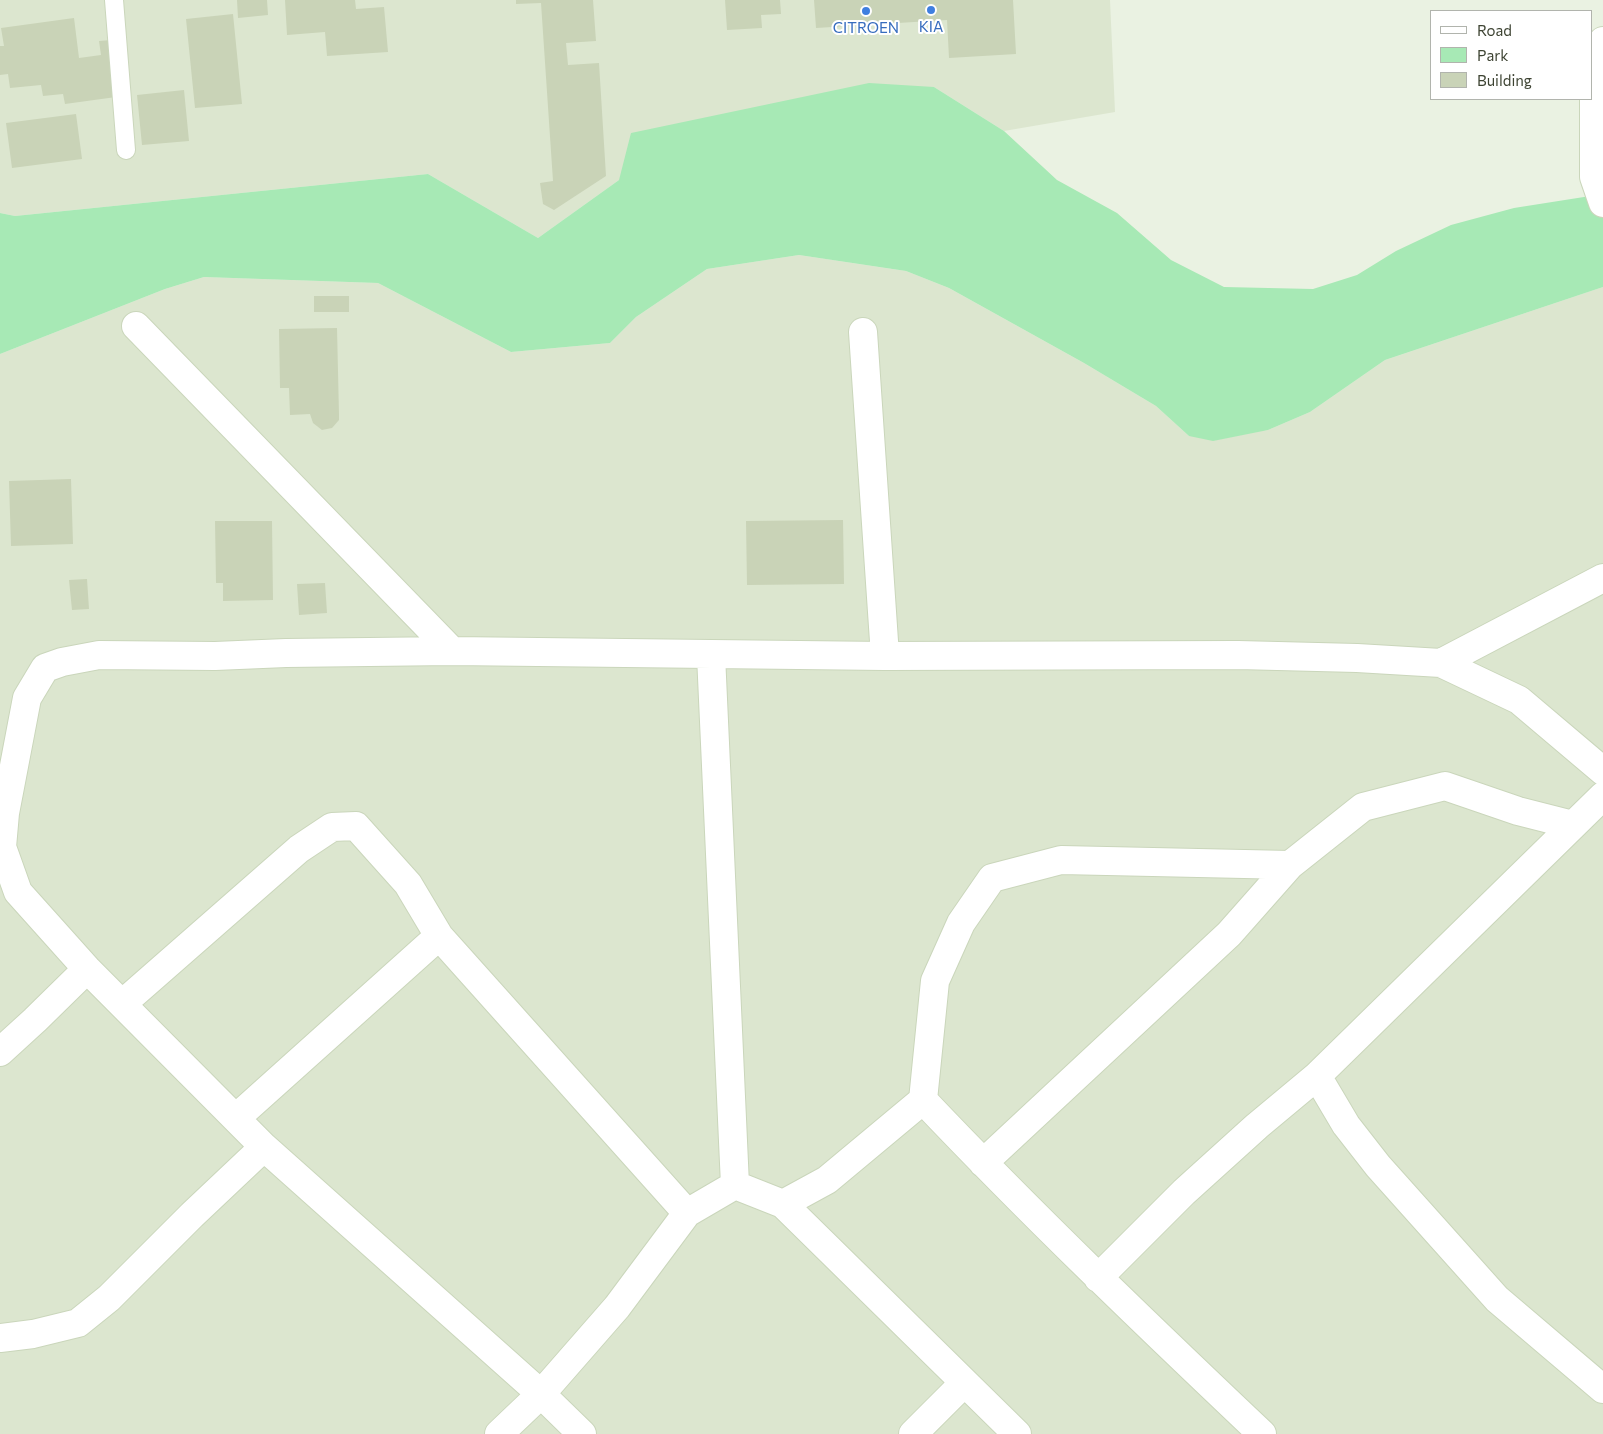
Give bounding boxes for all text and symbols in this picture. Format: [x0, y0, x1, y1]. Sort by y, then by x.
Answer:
marker: KIA [925, 4, 937, 16]
marker: CITROEN [860, 5, 872, 17]
legend [1430, 10, 1593, 100]
place label: KIA [919, 18, 943, 36]
place label: CITROEN [833, 19, 899, 37]
text: Road [1477, 21, 1512, 39]
text: Park [1477, 46, 1508, 64]
text: Building [1477, 71, 1532, 89]

